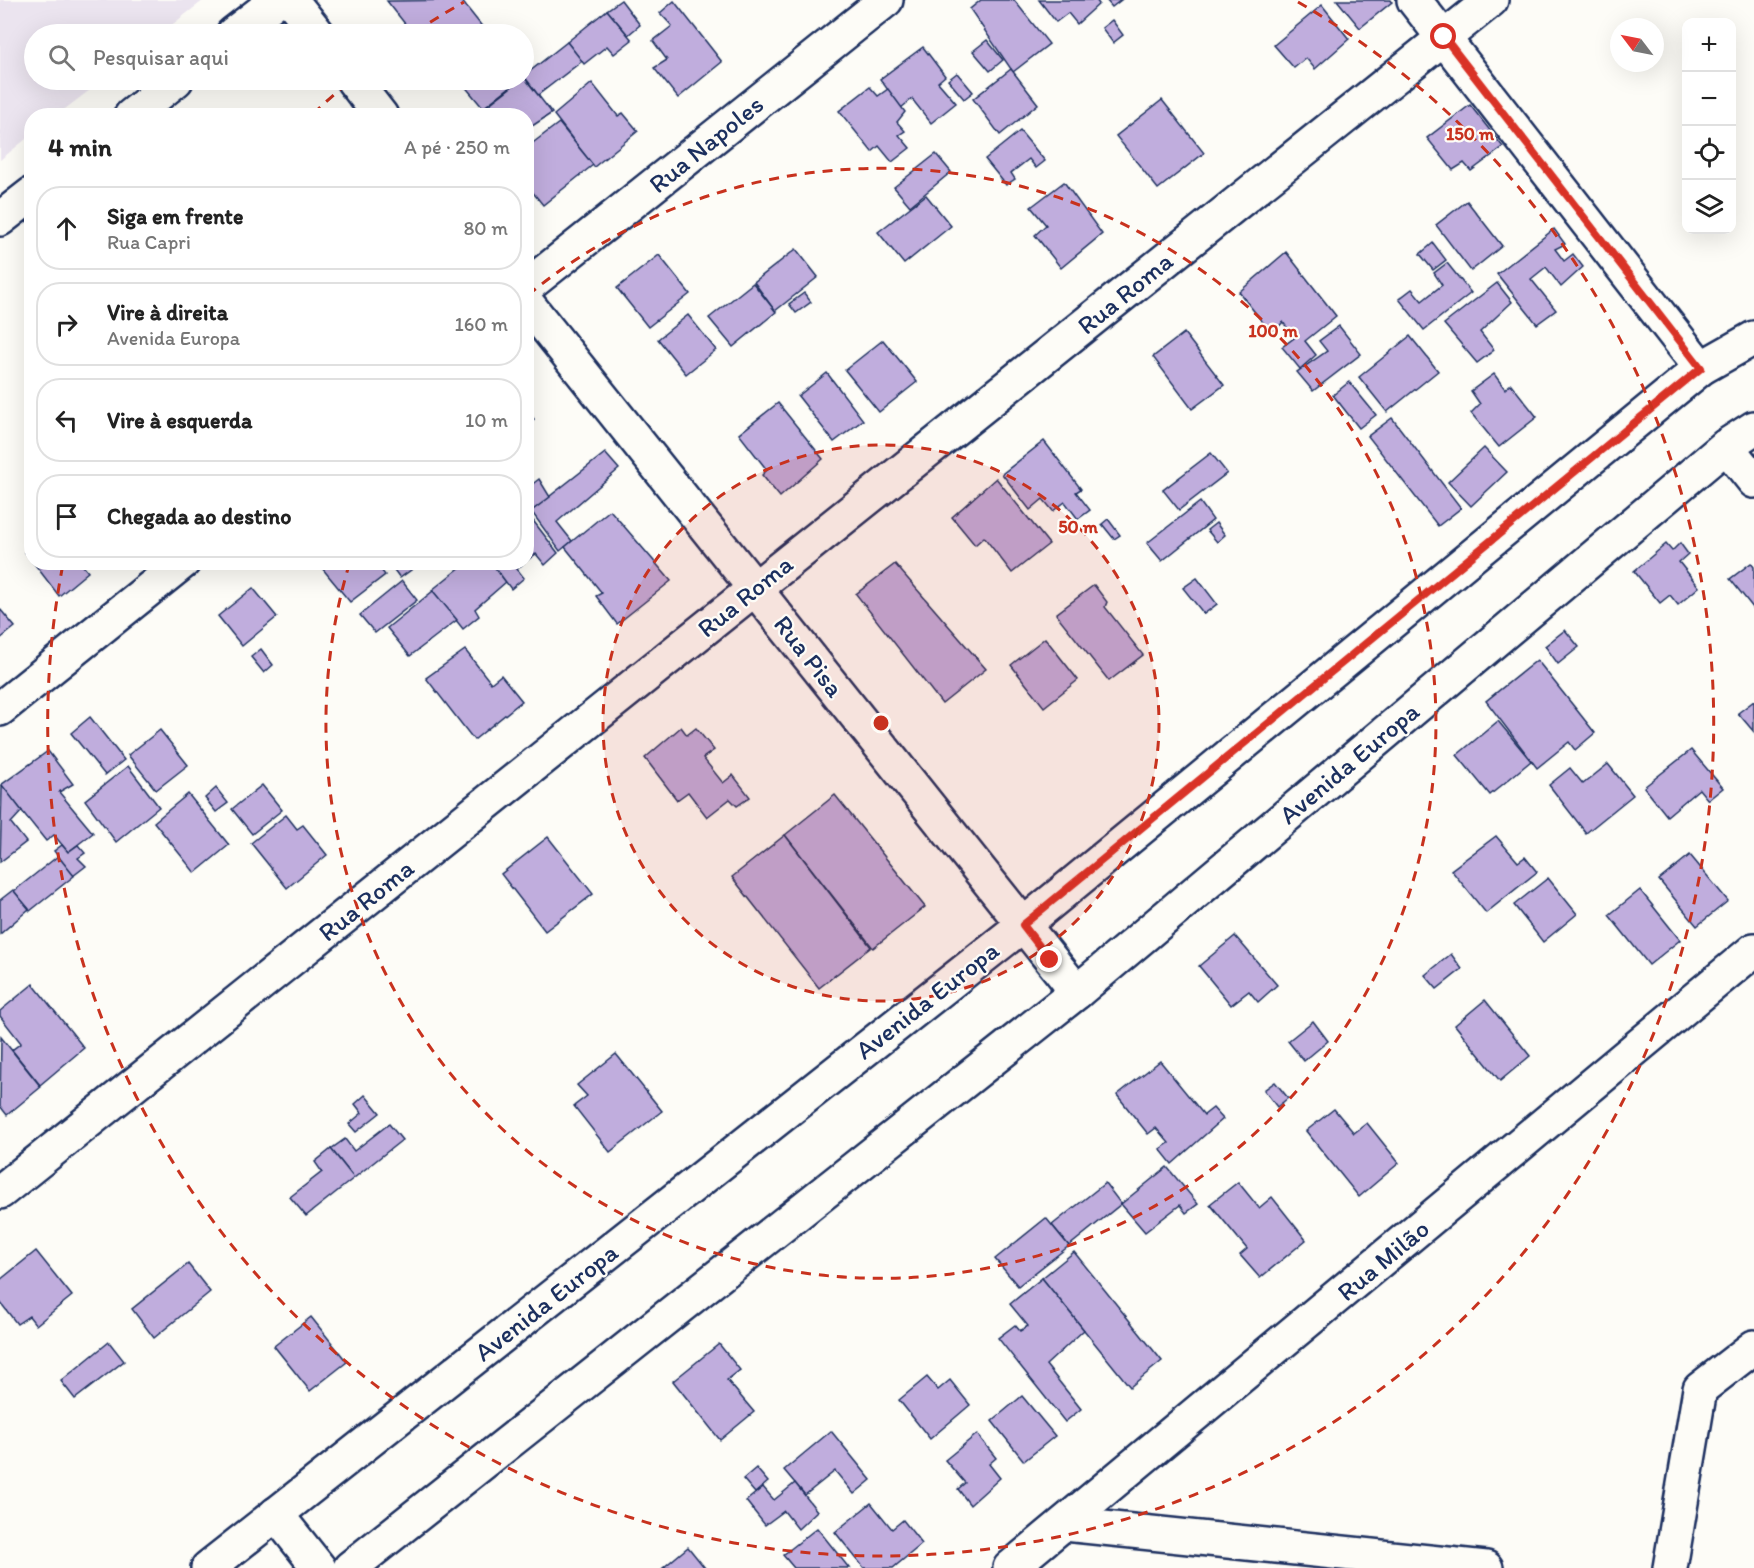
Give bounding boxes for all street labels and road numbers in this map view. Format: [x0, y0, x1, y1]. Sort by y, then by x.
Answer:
street label: Rua Napoles [642, 88, 770, 200]
street label: Rua Roma [1071, 245, 1180, 341]
street label: Rua Roma [691, 548, 800, 644]
street label: Rua Pisa [767, 609, 851, 704]
street label: Avenida Europa [1272, 695, 1426, 831]
street label: Rua Roma [312, 852, 421, 948]
street label: Avenida Europa [849, 934, 1005, 1066]
street label: Rua Milão [1330, 1212, 1436, 1308]
street label: Avenida Europa [468, 1236, 624, 1368]

